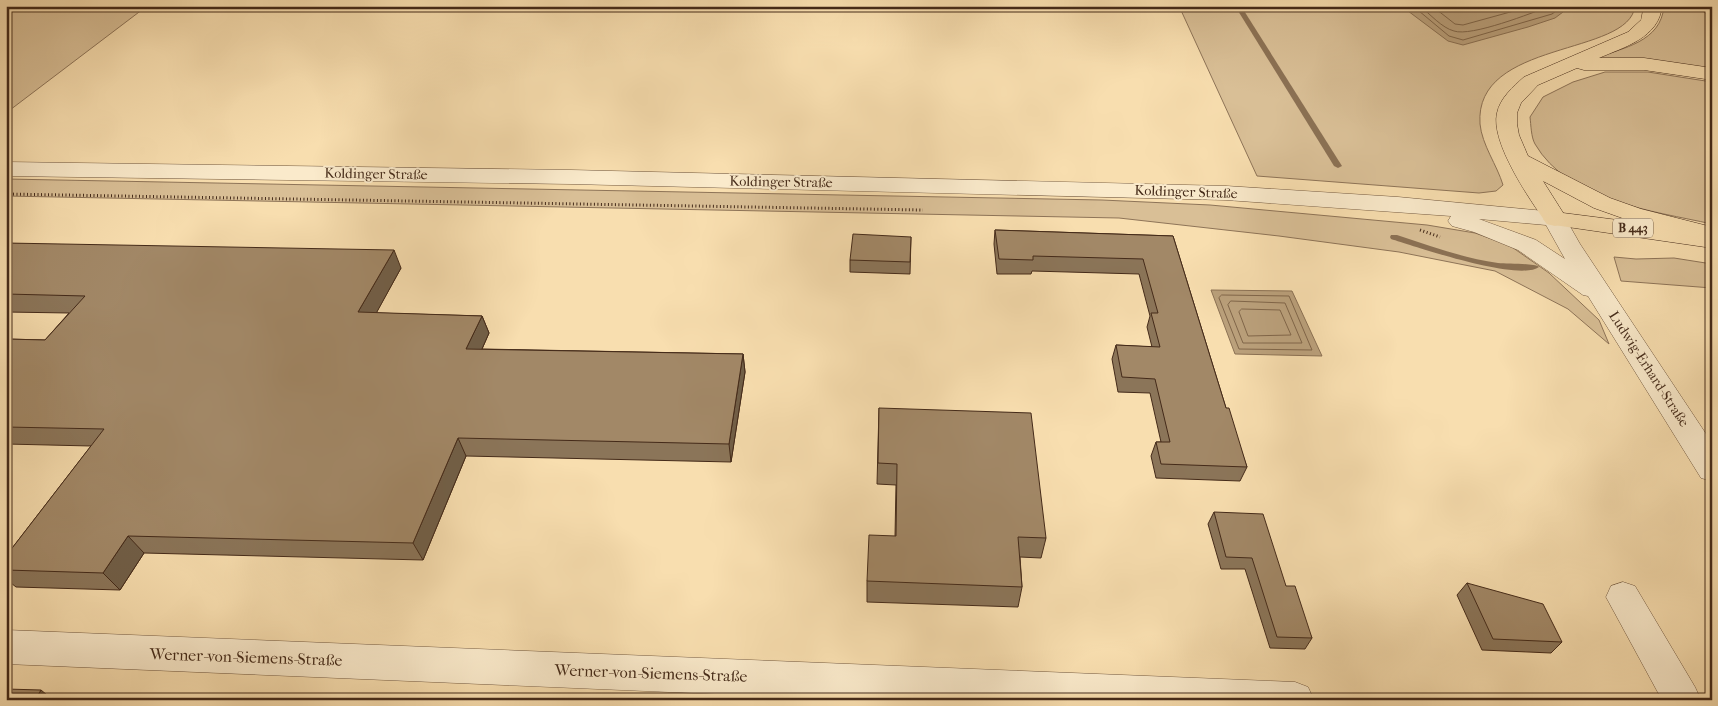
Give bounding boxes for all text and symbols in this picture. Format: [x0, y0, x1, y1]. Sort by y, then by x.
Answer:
street label: Koldinger Straße [324, 165, 428, 183]
street label: Koldinger Straße [729, 173, 833, 191]
street label: Koldinger Straße [1134, 182, 1238, 202]
road number: B 443 [1613, 218, 1653, 238]
street label: Ludwig-Erhard-Straße [1605, 308, 1693, 430]
street label: Werner-von-Siemens-Straße [148, 644, 343, 670]
street label: Werner-von-Siemens-Straße [553, 660, 748, 686]

